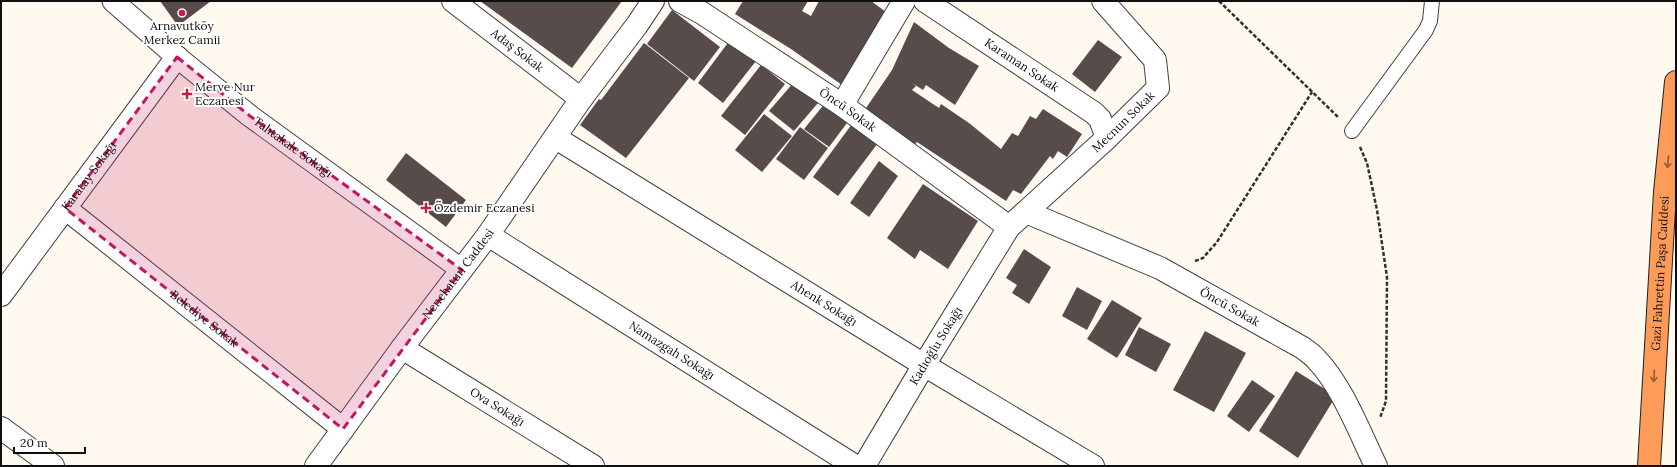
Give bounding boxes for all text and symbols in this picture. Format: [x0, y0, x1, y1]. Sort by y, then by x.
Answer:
marker: Arnavutköy Merkez Camii [177, 8, 187, 18]
place label: Arnavutköy Merkez Camii [144, 18, 220, 47]
street label: Adaş Sokak [487, 24, 547, 75]
street label: Karaman Sokak [982, 35, 1062, 95]
place label: Merve Nur Eczanesi [195, 79, 256, 108]
street label: Öncü Sokak [817, 84, 880, 135]
street label: Mecnun Sokak [1088, 87, 1158, 155]
marker: Merve Nur Eczanesi [182, 89, 192, 99]
street label: Tahtakale Sokağı [251, 113, 336, 180]
street label: Karatay Sokağı [58, 138, 119, 213]
one-way arrow [1664, 155, 1671, 168]
street label: Gazi Fahrettin Paşa Caddesi [1648, 195, 1672, 351]
place label: Özdemir Eczanesi [434, 200, 535, 215]
marker: Özdemir Eczanesi [421, 203, 431, 213]
street label: Nenehatun Caddesi [419, 226, 497, 322]
street label: Ahenk Sokağı [788, 276, 860, 329]
street label: Öncü Sokak [1197, 284, 1263, 330]
street label: Belediye Sokak [167, 287, 242, 350]
street label: Kadıoğlu Sokağı [906, 304, 965, 388]
street label: Namazgah Sokağı [626, 318, 718, 383]
one-way arrow [1650, 369, 1657, 382]
street label: Ova Sokağı [467, 384, 528, 429]
scale bar [14, 429, 85, 455]
text: 20 m [20, 435, 48, 450]

